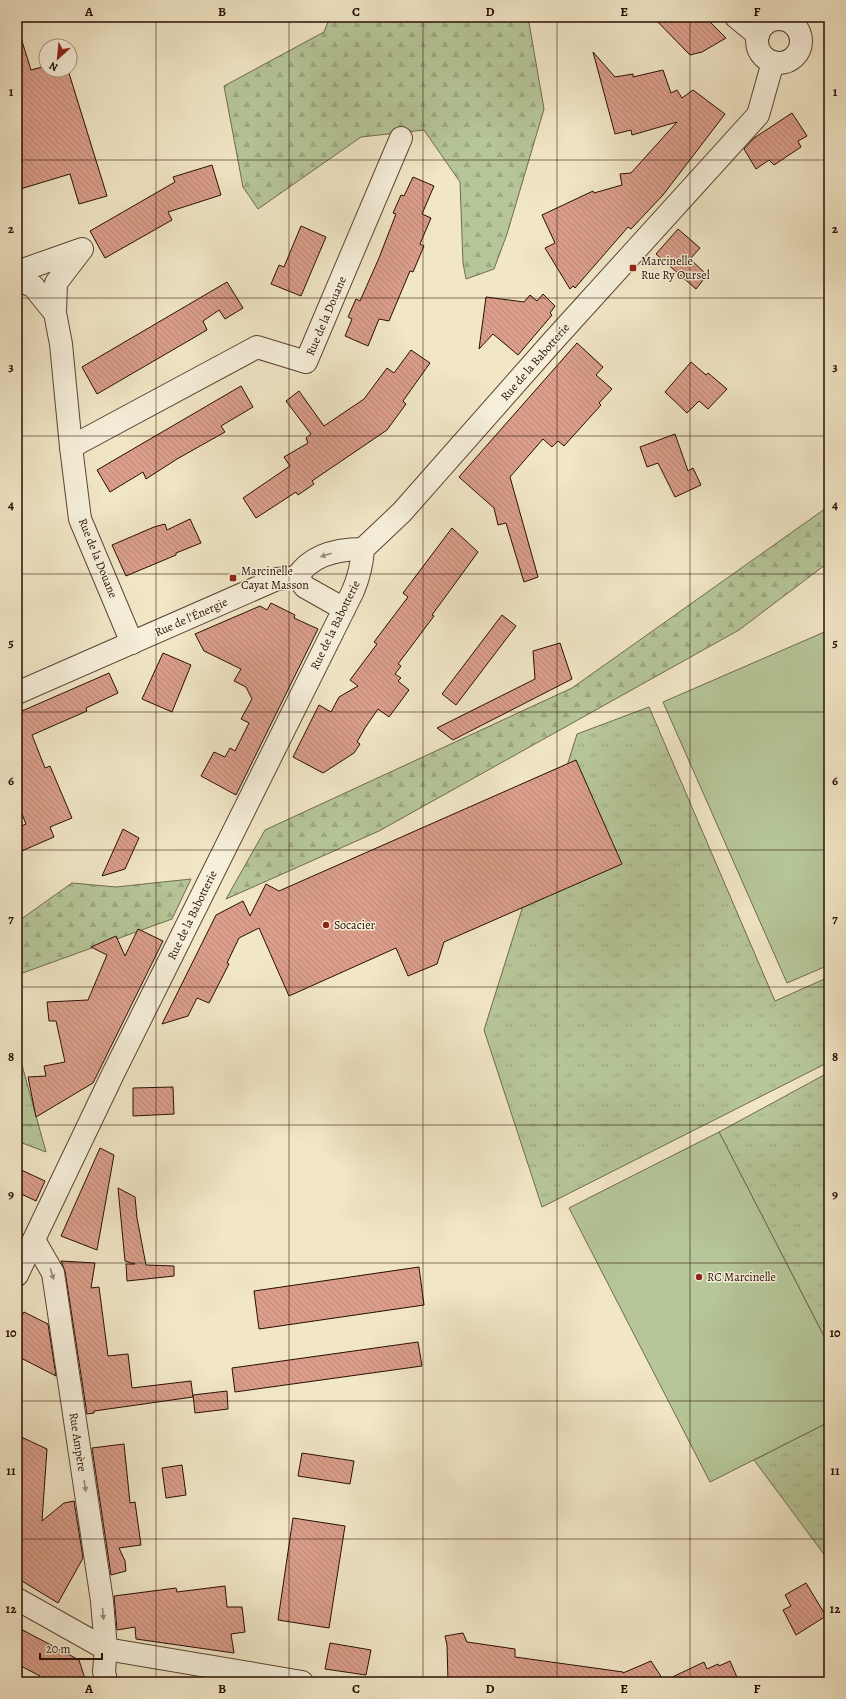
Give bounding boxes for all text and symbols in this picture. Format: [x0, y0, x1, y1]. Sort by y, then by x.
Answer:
text: A [84, 3, 94, 20]
text: B [218, 3, 226, 20]
text: C [352, 3, 360, 20]
text: D [485, 3, 495, 20]
text: E [620, 3, 628, 20]
text: F [754, 3, 761, 20]
north arrow [38, 38, 78, 78]
text: N [47, 58, 61, 75]
text: 1 [9, 83, 14, 100]
text: 1 [833, 83, 838, 100]
text: 2 [8, 220, 15, 237]
text: 2 [832, 220, 839, 237]
place label: Marcinelle Rue Ry Oursel [641, 253, 710, 283]
marker: Marcinelle Rue Ry Oursel [628, 263, 638, 273]
street label: Rue de la Douane [302, 274, 350, 358]
street label: Rue de la Babotterie [497, 320, 573, 404]
text: 3 [8, 358, 14, 375]
text: 3 [832, 358, 838, 375]
text: 4 [8, 496, 14, 513]
text: 4 [832, 496, 838, 513]
street label: Rue de la Douane [75, 516, 121, 600]
one-way arrow [320, 552, 332, 558]
place label: Marcinelle Cayat Masson [241, 563, 309, 593]
marker: Marcinelle Cayat Masson [228, 573, 238, 583]
street label: Rue de la Babotterie [306, 578, 364, 672]
street label: Rue de l'Énergie [152, 594, 230, 640]
text: 5 [8, 634, 14, 651]
text: 5 [832, 634, 838, 651]
text: 6 [8, 772, 14, 789]
text: 6 [832, 772, 838, 789]
street label: Rue de la Babotterie [163, 868, 221, 962]
text: 7 [8, 910, 14, 927]
text: 7 [832, 910, 838, 927]
place label: Socacier [334, 917, 376, 933]
marker: Socacier [321, 920, 331, 930]
text: 8 [8, 1048, 14, 1065]
text: 8 [832, 1048, 838, 1065]
text: 9 [8, 1186, 14, 1203]
text: 9 [832, 1186, 838, 1203]
one-way arrow [49, 1269, 55, 1281]
place label: RC Marcinelle [707, 1269, 776, 1285]
marker: RC Marcinelle [694, 1272, 704, 1282]
text: 10 [5, 1324, 17, 1341]
text: 10 [829, 1324, 841, 1341]
street label: Rue Ampère [65, 1411, 91, 1473]
text: 11 [6, 1462, 16, 1479]
text: 11 [830, 1462, 840, 1479]
one-way arrow [82, 1480, 88, 1492]
text: 12 [6, 1600, 17, 1617]
text: 12 [830, 1600, 841, 1617]
one-way arrow [100, 1608, 107, 1620]
scale bar [40, 1635, 102, 1661]
text: 20 m [46, 1641, 70, 1657]
text: A [84, 1680, 94, 1697]
text: B [218, 1680, 226, 1697]
text: C [352, 1680, 360, 1697]
text: D [485, 1680, 495, 1697]
text: E [620, 1680, 628, 1697]
text: F [754, 1680, 761, 1697]

